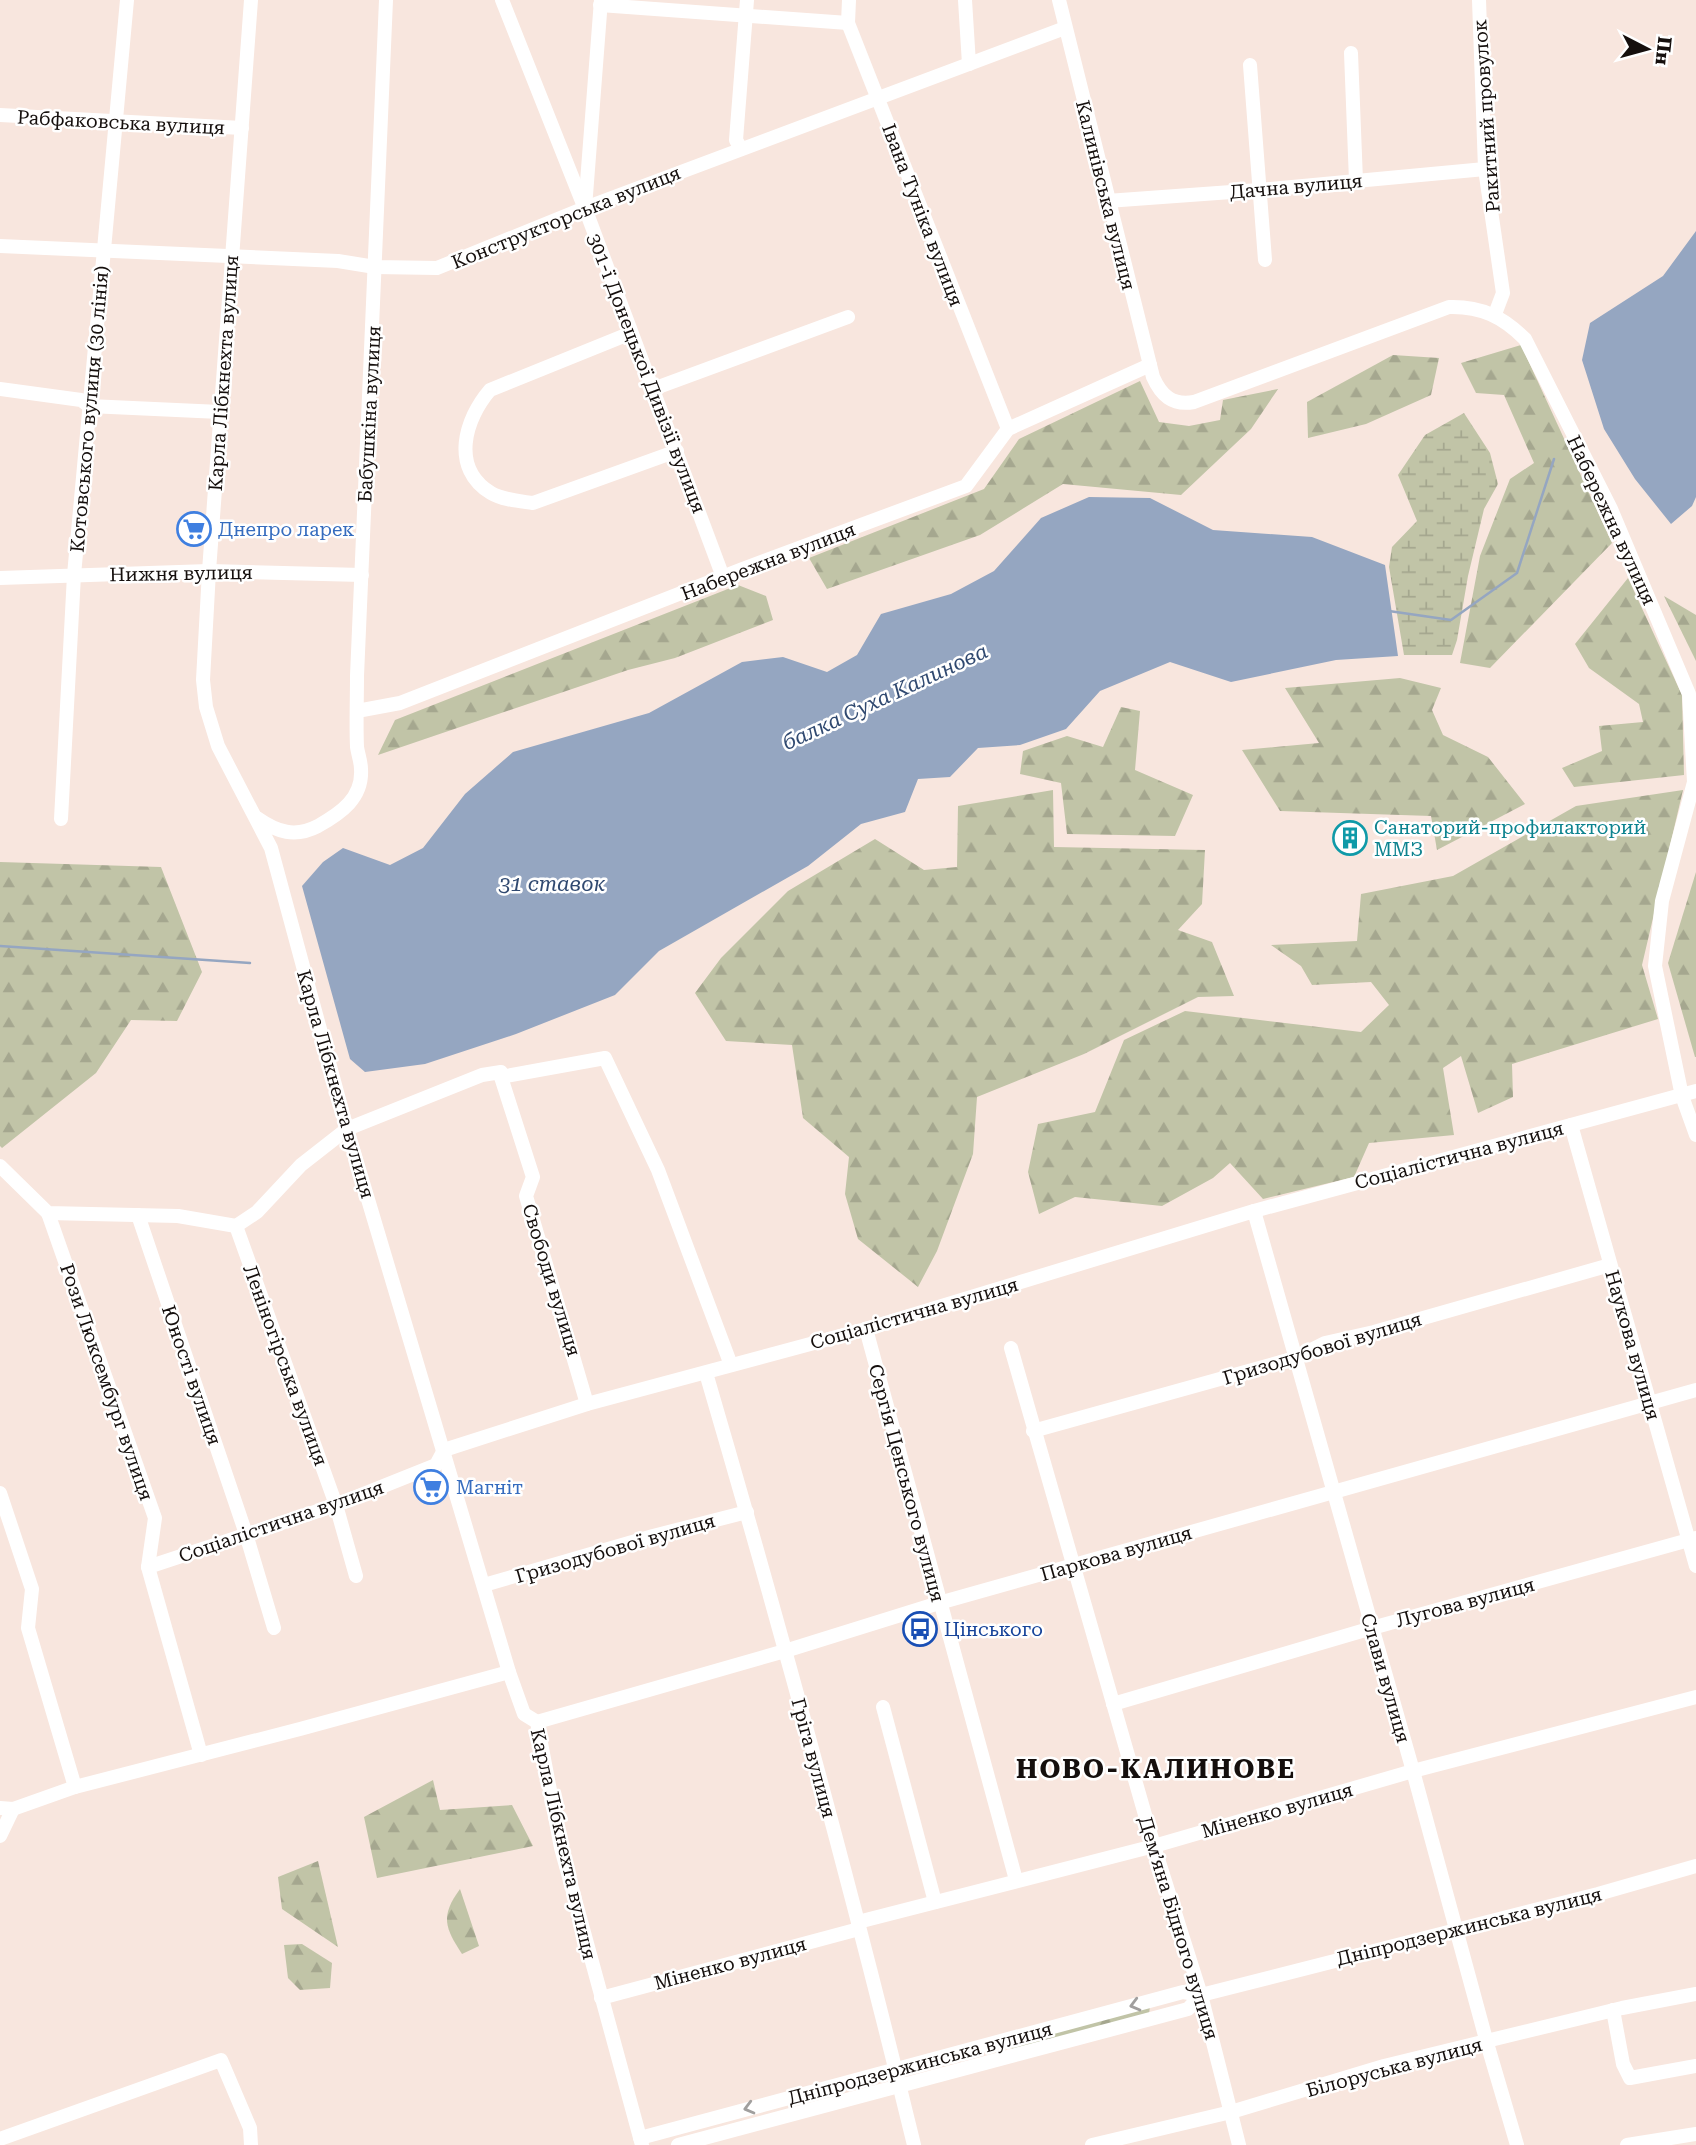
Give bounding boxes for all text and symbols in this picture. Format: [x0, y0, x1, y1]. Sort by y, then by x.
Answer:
north arrow [1612, 14, 1682, 84]
street label: Ракитний провулок [1468, 19, 1505, 213]
text: Пн [1650, 35, 1676, 66]
street label: Калинівська вулиця [1071, 98, 1140, 293]
street label: Рабфаковська вулиця [16, 106, 226, 139]
street label: Івана Туніка вулиця [877, 121, 968, 310]
street label: Конструкторська вулиця [448, 161, 684, 274]
street label: Дачна вулиця [1229, 169, 1364, 204]
street label: 301-ї Донецької Дивізії вулиця [582, 230, 711, 517]
street label: Карла Лібкнехта вулиця [204, 254, 243, 492]
street label: Котовського вулиця (30 лiнiя) [65, 265, 113, 553]
street label: Бабушкіна вулиця [353, 325, 386, 503]
street label: Набережна вулиця [1562, 432, 1661, 609]
supermarket icon: Днепро ларек [175, 510, 213, 548]
place label: Днепро ларек [218, 518, 354, 541]
street label: Набережна вулиця [678, 518, 859, 605]
street label: Нижня вулиця [109, 561, 253, 586]
water label: балка Суха Калинова [779, 639, 991, 755]
place label: Санаторий-профилакторий ММЗ [1374, 816, 1647, 861]
building icon: Санаторий-профилакторий ММЗ [1331, 819, 1369, 857]
water label: 31 ставок [498, 872, 606, 896]
street label: Карла Лібкнехта вулиця [292, 967, 379, 1201]
street label: Соціалістична вулиця [1352, 1116, 1566, 1194]
street label: Свободи вулиця [517, 1201, 586, 1359]
street label: Рози Люксембург вулиця [55, 1261, 158, 1504]
street label: Леніногірська вулиця [238, 1261, 333, 1469]
street label: Наукова вулиця [1600, 1267, 1665, 1423]
street label: Соціалістична вулиця [807, 1273, 1021, 1354]
street label: Юності вулиця [157, 1302, 226, 1448]
street label: Гризодубової вулиця [1220, 1307, 1425, 1390]
street label: Сергія Ценського вулиця [864, 1362, 949, 1605]
supermarket icon: Магніт [412, 1468, 450, 1506]
street label: Соціалістична вулиця [176, 1476, 387, 1567]
place label: Магніт [456, 1476, 523, 1499]
street label: Гризодубової вулиця [513, 1509, 718, 1588]
street label: Паркова вулиця [1038, 1521, 1195, 1586]
street label: Лугова вулиця [1393, 1573, 1537, 1632]
bus stop icon: Цінського [901, 1610, 939, 1648]
street label: Слави вулиця [1356, 1611, 1415, 1746]
place label: Цінського [944, 1618, 1043, 1641]
street label: Гріга вулиця [786, 1696, 841, 1821]
street label: Карла Лібкнехта вулиця [526, 1726, 601, 1962]
district label: НОВО-КАЛИНОВЕ [1016, 1754, 1296, 1784]
street label: Міненко вулиця [1199, 1778, 1356, 1843]
street label: Дем’яна Бідного вулиця [1134, 1814, 1224, 2043]
street label: Дніпродзержинська вулиця [1334, 1882, 1604, 1971]
street label: Міненко вулиця [652, 1932, 809, 1995]
one-way arrow [1129, 1997, 1141, 2011]
street label: Дніпродзержинська вулиця [785, 2017, 1055, 2110]
street label: Білоруська вулиця [1304, 2033, 1485, 2102]
one-way arrow [744, 2100, 756, 2114]

